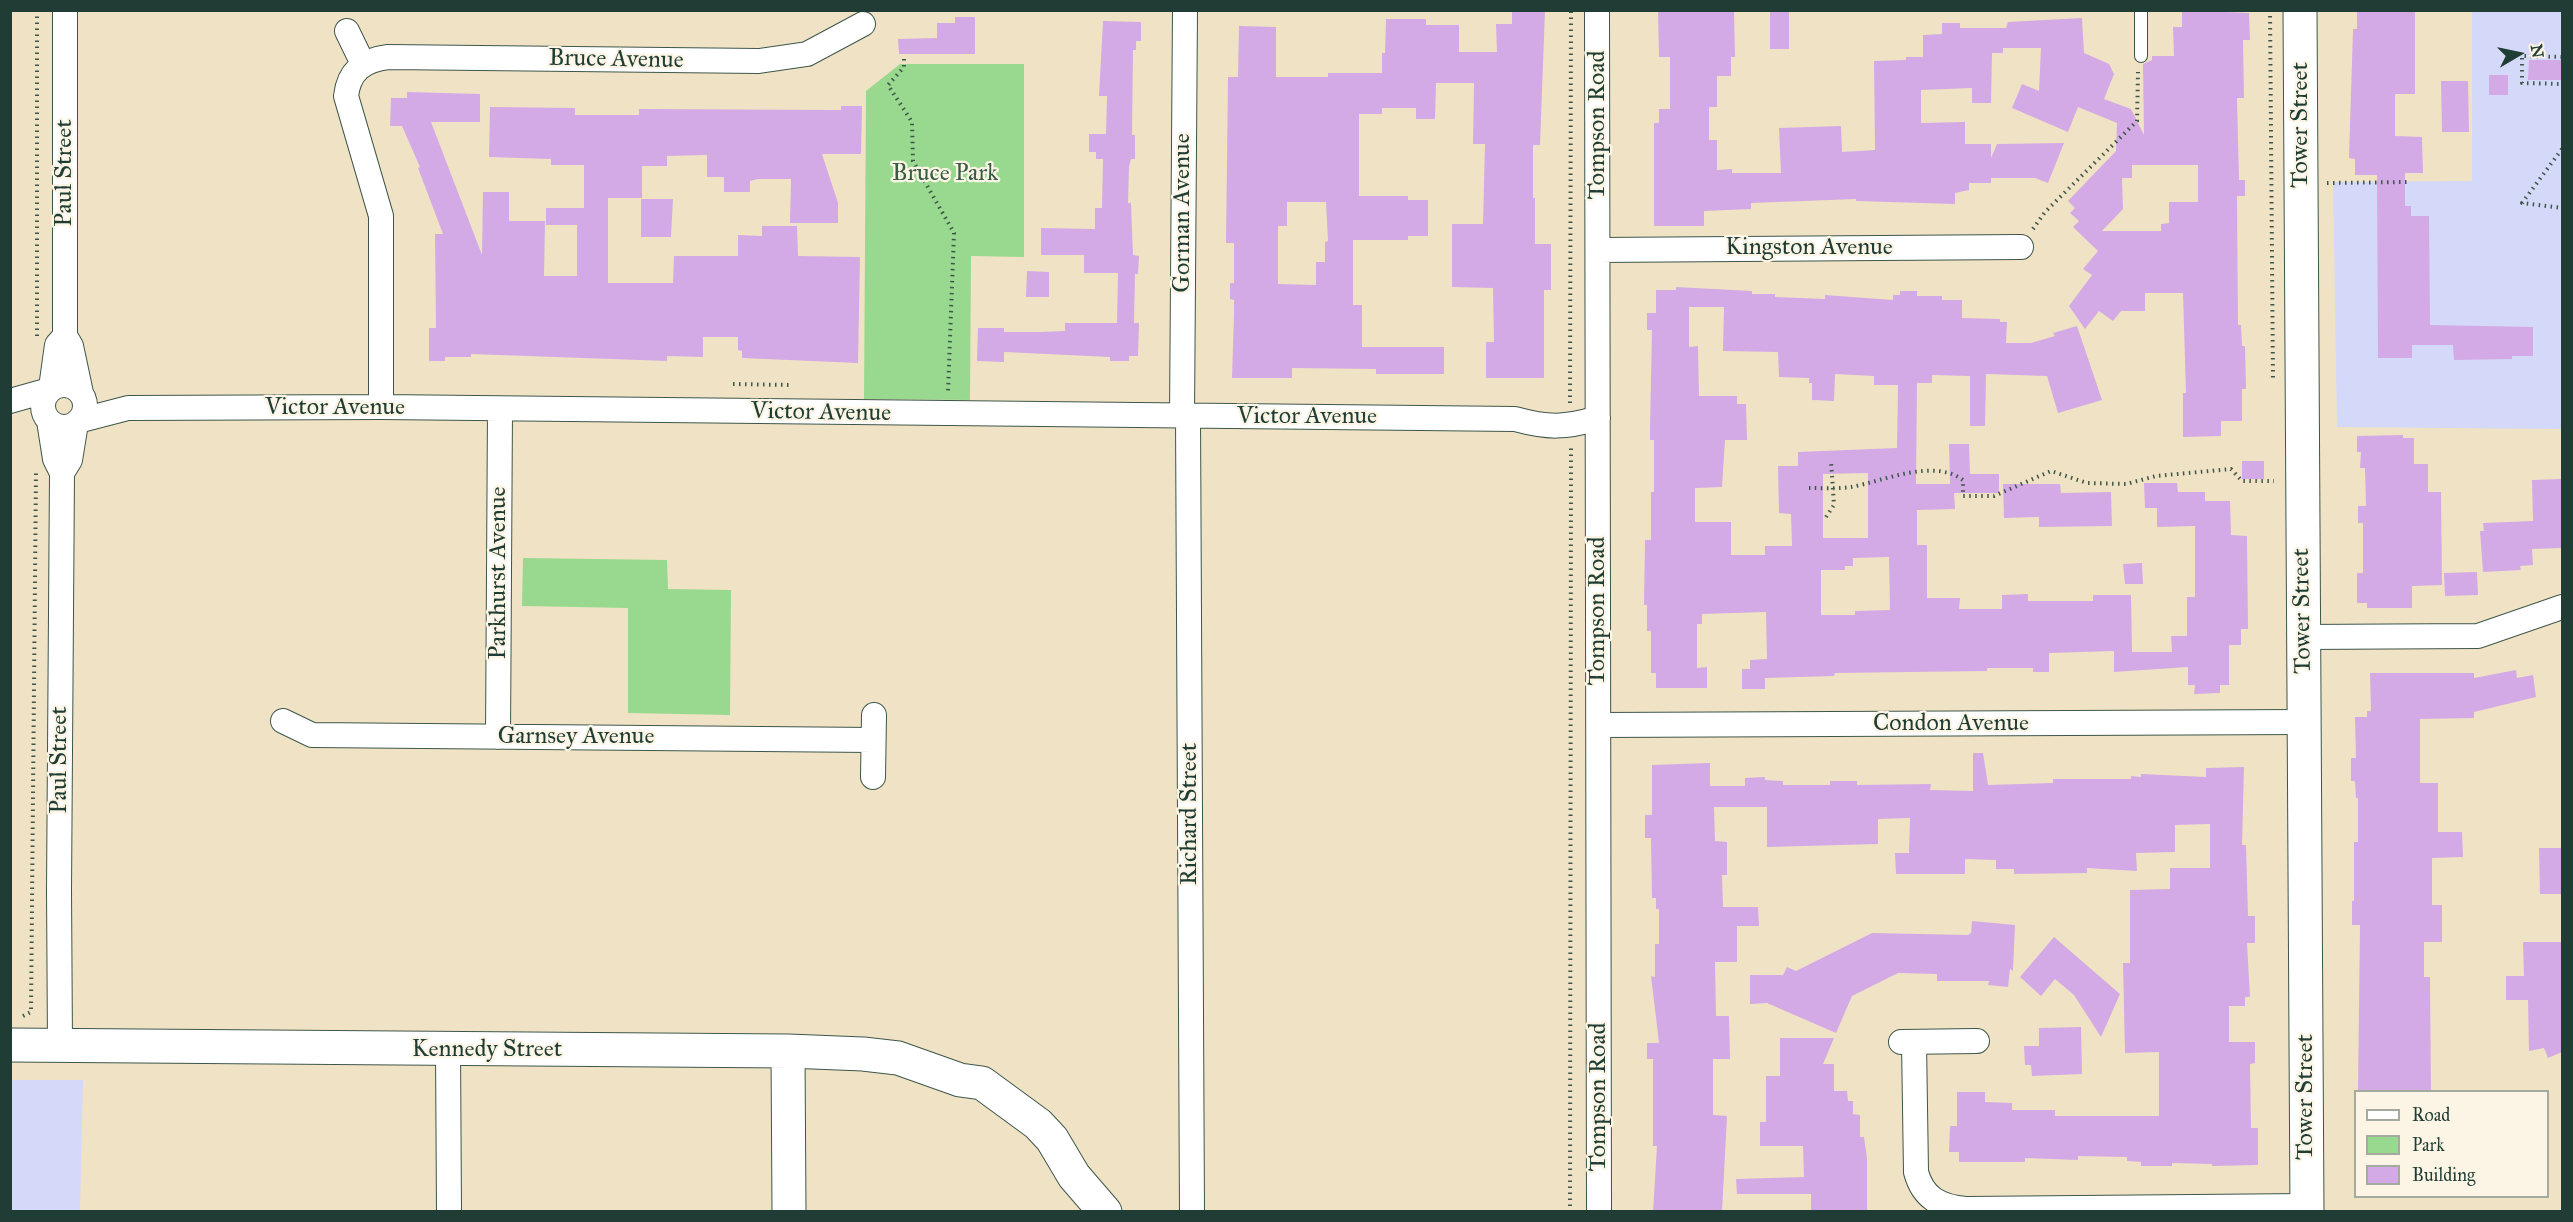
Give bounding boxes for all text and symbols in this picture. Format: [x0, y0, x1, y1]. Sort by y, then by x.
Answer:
north arrow [2489, 24, 2549, 84]
text: N [2527, 43, 2548, 59]
street label: Bruce Avenue [548, 44, 684, 76]
street label: Tompson Road [1584, 50, 1612, 200]
street label: Tower Street [2287, 62, 2315, 188]
street label: Paul Street [51, 119, 79, 227]
street label: Gorman Avenue [1169, 133, 1197, 293]
park label: Bruce Park [892, 160, 998, 188]
street label: Kingston Avenue [1725, 234, 1893, 262]
street label: Victor Avenue [265, 394, 405, 422]
street label: Victor Avenue [751, 397, 891, 429]
street label: Victor Avenue [1237, 403, 1377, 431]
street label: Parkhurst Avenue [485, 487, 513, 659]
street label: Tompson Road [1584, 536, 1612, 686]
street label: Tower Street [2288, 548, 2318, 674]
street label: Paul Street [46, 706, 74, 814]
street label: Condon Avenue [1873, 710, 2029, 738]
street label: Garnsey Avenue [498, 723, 654, 751]
street label: Richard Street [1176, 743, 1204, 885]
street label: Tompson Road [1585, 1022, 1613, 1172]
street label: Tower Street [2292, 1034, 2320, 1160]
street label: Kennedy Street [412, 1036, 562, 1064]
legend [2354, 1090, 2549, 1198]
text: Road [2412, 1104, 2450, 1126]
text: Park [2412, 1134, 2445, 1156]
text: Building [2412, 1164, 2475, 1186]

